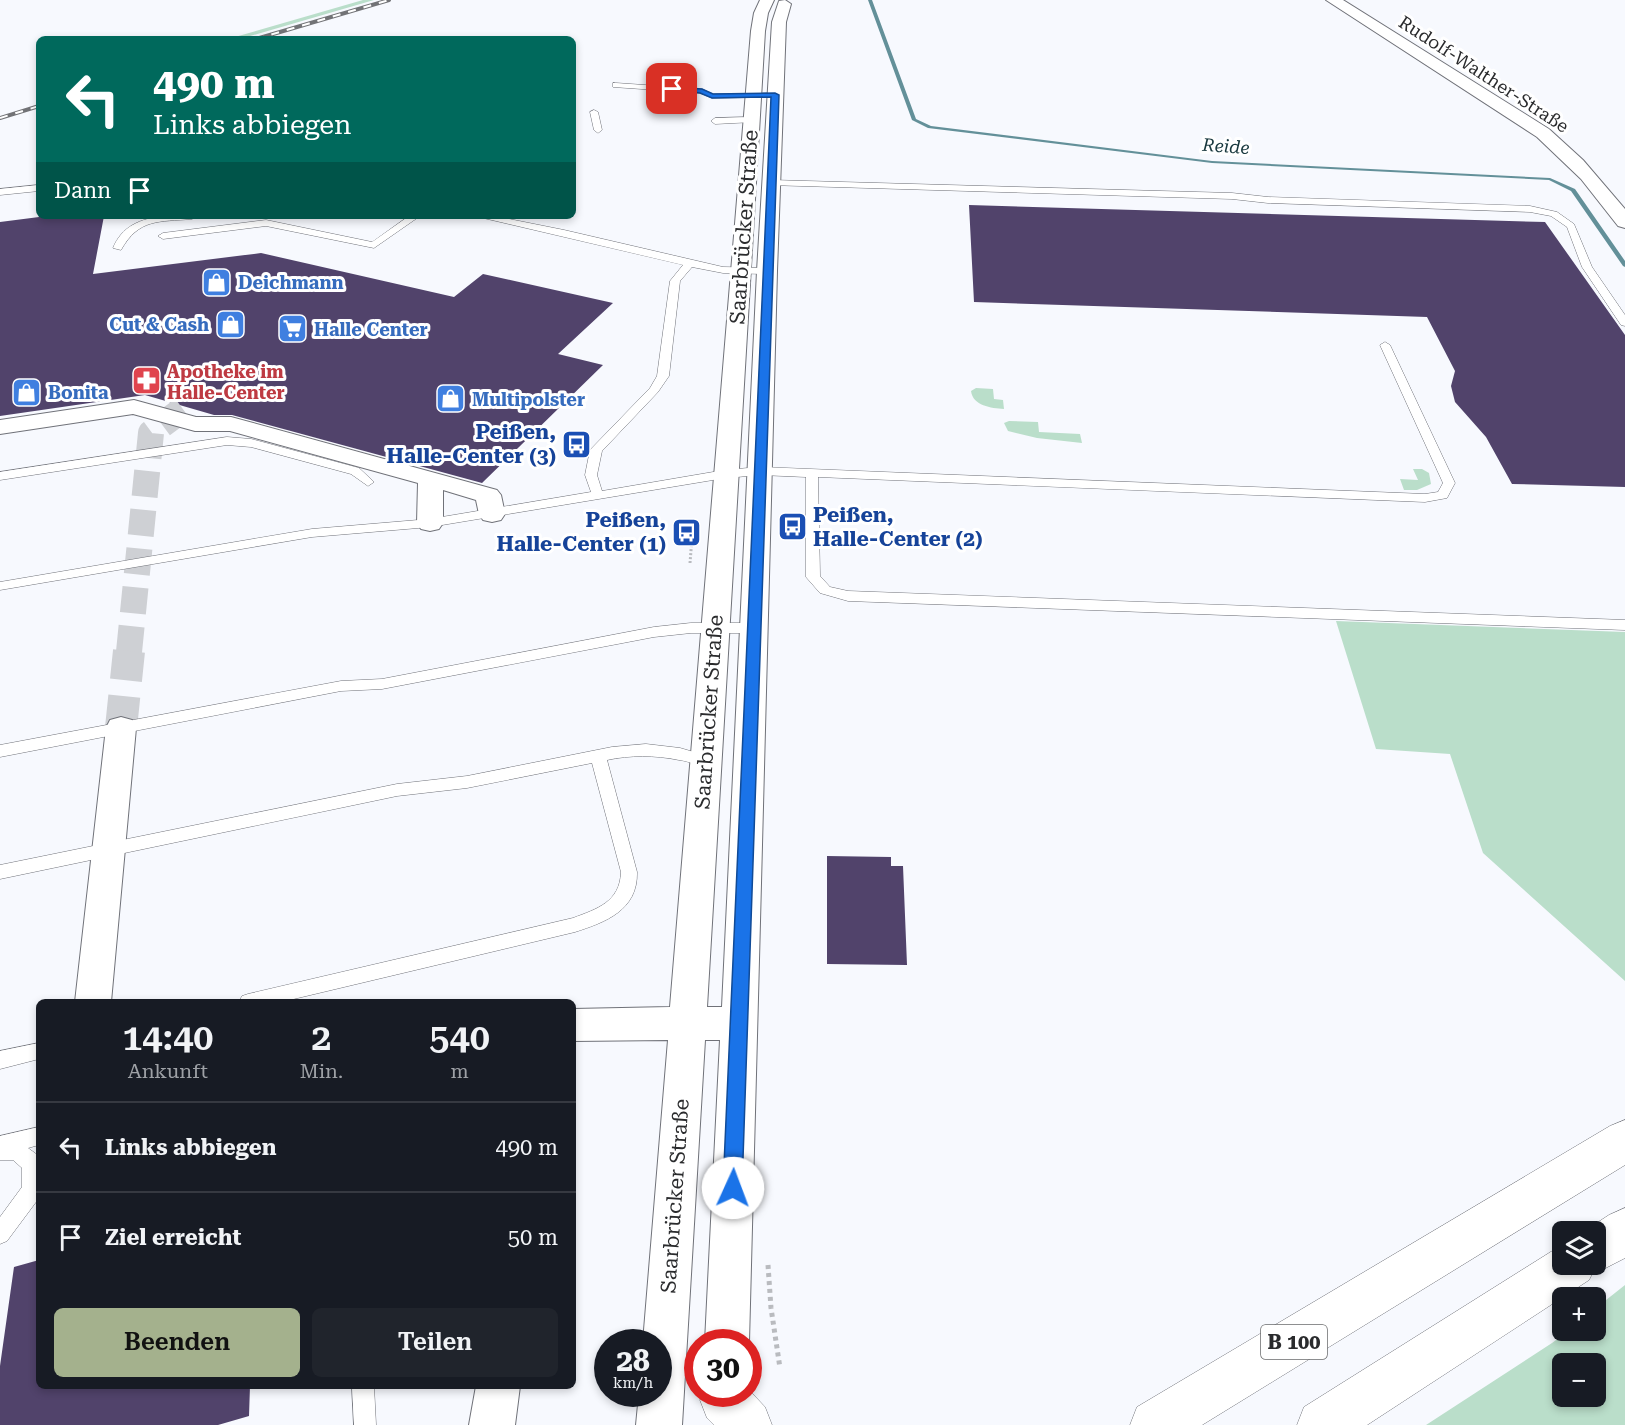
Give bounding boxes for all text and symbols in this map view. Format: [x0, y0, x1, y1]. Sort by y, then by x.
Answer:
street label: Rudolf-Walther-Straße [1395, 11, 1573, 137]
text: 490 m [153, 59, 275, 108]
icon: left [54, 60, 132, 138]
pin [646, 63, 697, 114]
icon: arrive [655, 72, 688, 105]
text: Links abbiegen [153, 109, 352, 141]
street label: Saarbrücker Straße [725, 129, 763, 325]
water label: Reide [1201, 134, 1250, 158]
icon: arrive [123, 174, 156, 207]
text: Dann [54, 178, 111, 203]
shop icon: Deichmann [201, 266, 233, 298]
place label: Deichmann [238, 272, 344, 293]
shop icon: Cut & Cash [214, 308, 246, 340]
supermarket icon: Halle Center [277, 313, 309, 345]
place label: Cut & Cash [109, 314, 209, 335]
place label: Halle Center [314, 319, 428, 340]
place label: Apotheke im Halle-Center [167, 361, 285, 403]
pharmacy icon: Apotheke im Halle-Center [130, 365, 162, 397]
shop icon: Bonita [11, 376, 43, 408]
place label: Bonita [48, 382, 109, 403]
shop icon: Multipolster [435, 383, 467, 415]
place label: Multipolster [472, 389, 585, 410]
place label: Peißen, Halle-Center (3) [387, 420, 556, 468]
bus stop icon: Peißen, Halle-Center (3) [561, 428, 593, 460]
place label: Peißen, Halle-Center (2) [813, 503, 982, 551]
place label: Peißen, Halle-Center (1) [497, 508, 666, 556]
bus stop icon: Peißen, Halle-Center (2) [776, 511, 808, 543]
bus stop icon: Peißen, Halle-Center (1) [671, 516, 703, 548]
street label: Saarbrücker Straße [690, 614, 728, 810]
text: 14:40 [122, 1017, 213, 1059]
text: 2 [311, 1017, 331, 1059]
text: 540 [429, 1017, 490, 1059]
text: Ankunft [128, 1059, 208, 1083]
text: Min. [300, 1059, 343, 1083]
text: m [450, 1059, 469, 1083]
street label: Saarbrücker Straße [656, 1098, 694, 1294]
icon: left [54, 1131, 87, 1164]
text: Links abbiegen [105, 1135, 276, 1160]
text: 490 m [495, 1135, 558, 1160]
position arrow [701, 1156, 765, 1220]
icon: arrive [54, 1221, 87, 1254]
map controls [1552, 1221, 1606, 1407]
button: layers [1552, 1221, 1606, 1275]
text: Ziel erreicht [105, 1225, 241, 1250]
text: 50 m [508, 1225, 558, 1250]
button: + [1552, 1287, 1606, 1341]
button: Beenden [54, 1308, 300, 1377]
button: Teilen [312, 1308, 558, 1377]
road number: B 100 [1261, 1325, 1327, 1359]
speed limit sign: 30 [684, 1329, 762, 1407]
text: 28 [616, 1343, 650, 1378]
button: − [1552, 1353, 1606, 1407]
text: km/h [613, 1374, 653, 1392]

